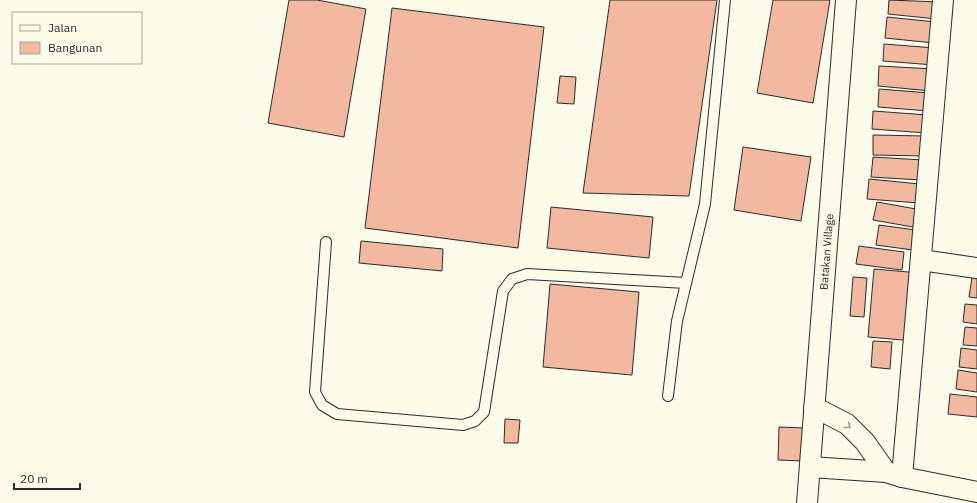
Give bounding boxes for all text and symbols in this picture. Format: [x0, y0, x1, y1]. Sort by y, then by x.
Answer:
legend [12, 12, 142, 64]
text: Jalan [48, 20, 77, 35]
text: Bangunan [48, 40, 102, 55]
street label: Batakan Village [817, 213, 836, 290]
one-way arrow [844, 421, 851, 428]
scale bar [14, 465, 80, 491]
text: 20 m [20, 471, 48, 486]

